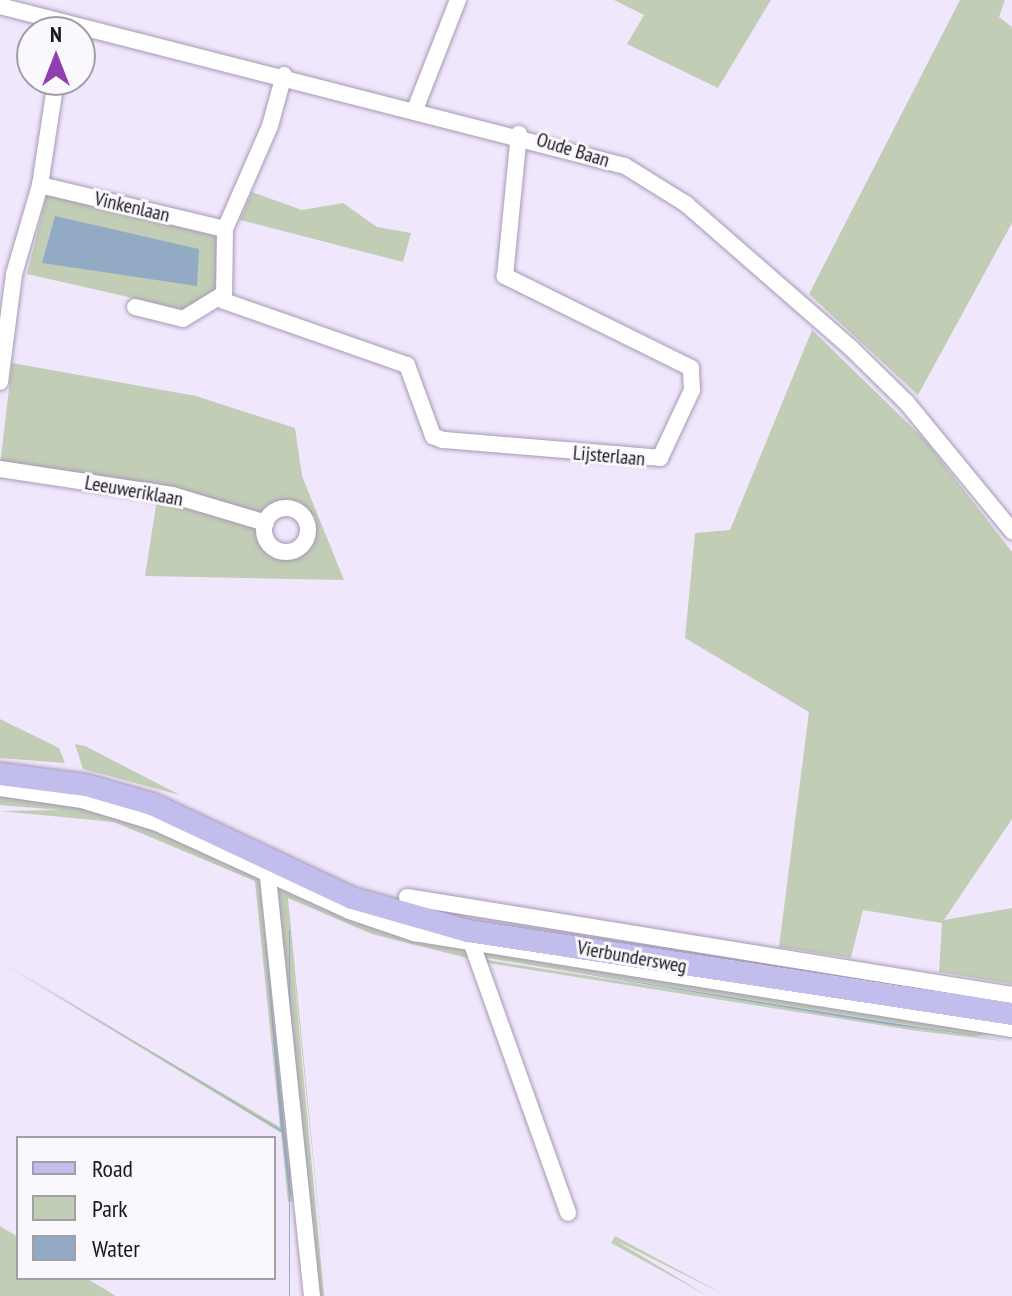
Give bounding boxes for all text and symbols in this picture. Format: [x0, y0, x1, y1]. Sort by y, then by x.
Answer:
north arrow [16, 16, 96, 96]
text: N [50, 20, 62, 48]
street label: Oude Baan [534, 128, 612, 172]
street label: Vinkenlaan [92, 187, 172, 227]
street label: Lijsterlaan [572, 441, 646, 471]
street label: Leeuweriklaan [83, 471, 185, 511]
street label: Vierbundersweg [575, 936, 689, 978]
legend [16, 1136, 276, 1280]
text: Road [92, 1153, 133, 1184]
text: Park [92, 1193, 128, 1224]
text: Water [92, 1233, 140, 1264]

